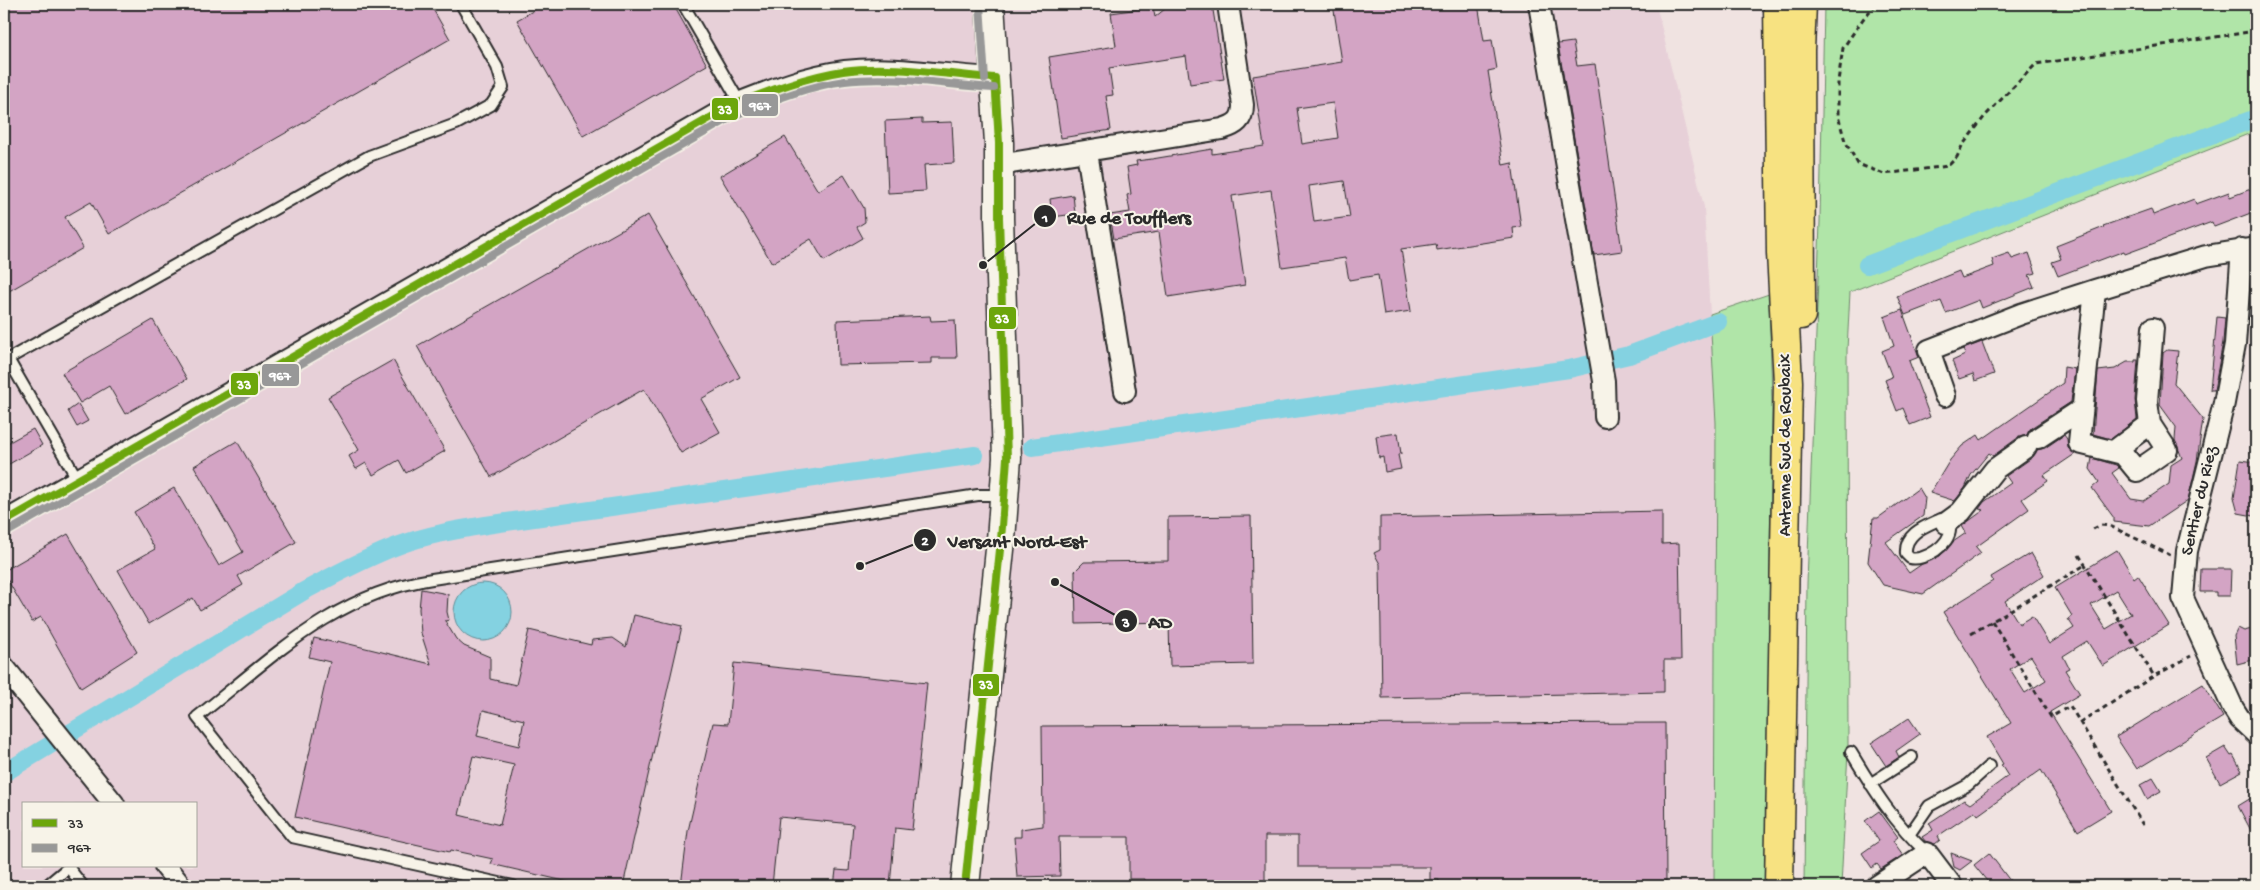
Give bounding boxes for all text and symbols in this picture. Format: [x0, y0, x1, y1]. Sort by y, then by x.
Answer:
line badge: 967 [741, 93, 779, 117]
line badge: 33 [711, 97, 739, 121]
text: 967 [748, 99, 771, 116]
text: 33 [717, 103, 732, 120]
callout: Rue de Toufflers [1032, 199, 1201, 233]
text: Rue de Toufflers [1066, 208, 1192, 231]
text: 1 [1041, 210, 1048, 228]
line badge: 33 [988, 306, 1017, 330]
text: 33 [994, 312, 1009, 329]
street label: Antenne Sud de Roubaix [1776, 353, 1797, 536]
line badge: 967 [261, 363, 300, 387]
text: 967 [268, 369, 291, 386]
line badge: 33 [230, 372, 259, 396]
text: 33 [236, 378, 251, 395]
street label: Sentier du Riez [2177, 443, 2223, 558]
callout: Versant Nord-Est [912, 523, 1096, 557]
text: Versant Nord-Est [947, 532, 1089, 555]
text: 2 [921, 533, 929, 551]
callout: AD [1113, 604, 1182, 638]
text: AD [1147, 613, 1172, 636]
text: 3 [1121, 615, 1130, 633]
line badge: 33 [972, 673, 1000, 697]
text: 33 [978, 678, 993, 695]
legend [22, 802, 198, 868]
text: 33 [67, 816, 84, 834]
text: 967 [67, 840, 92, 858]

